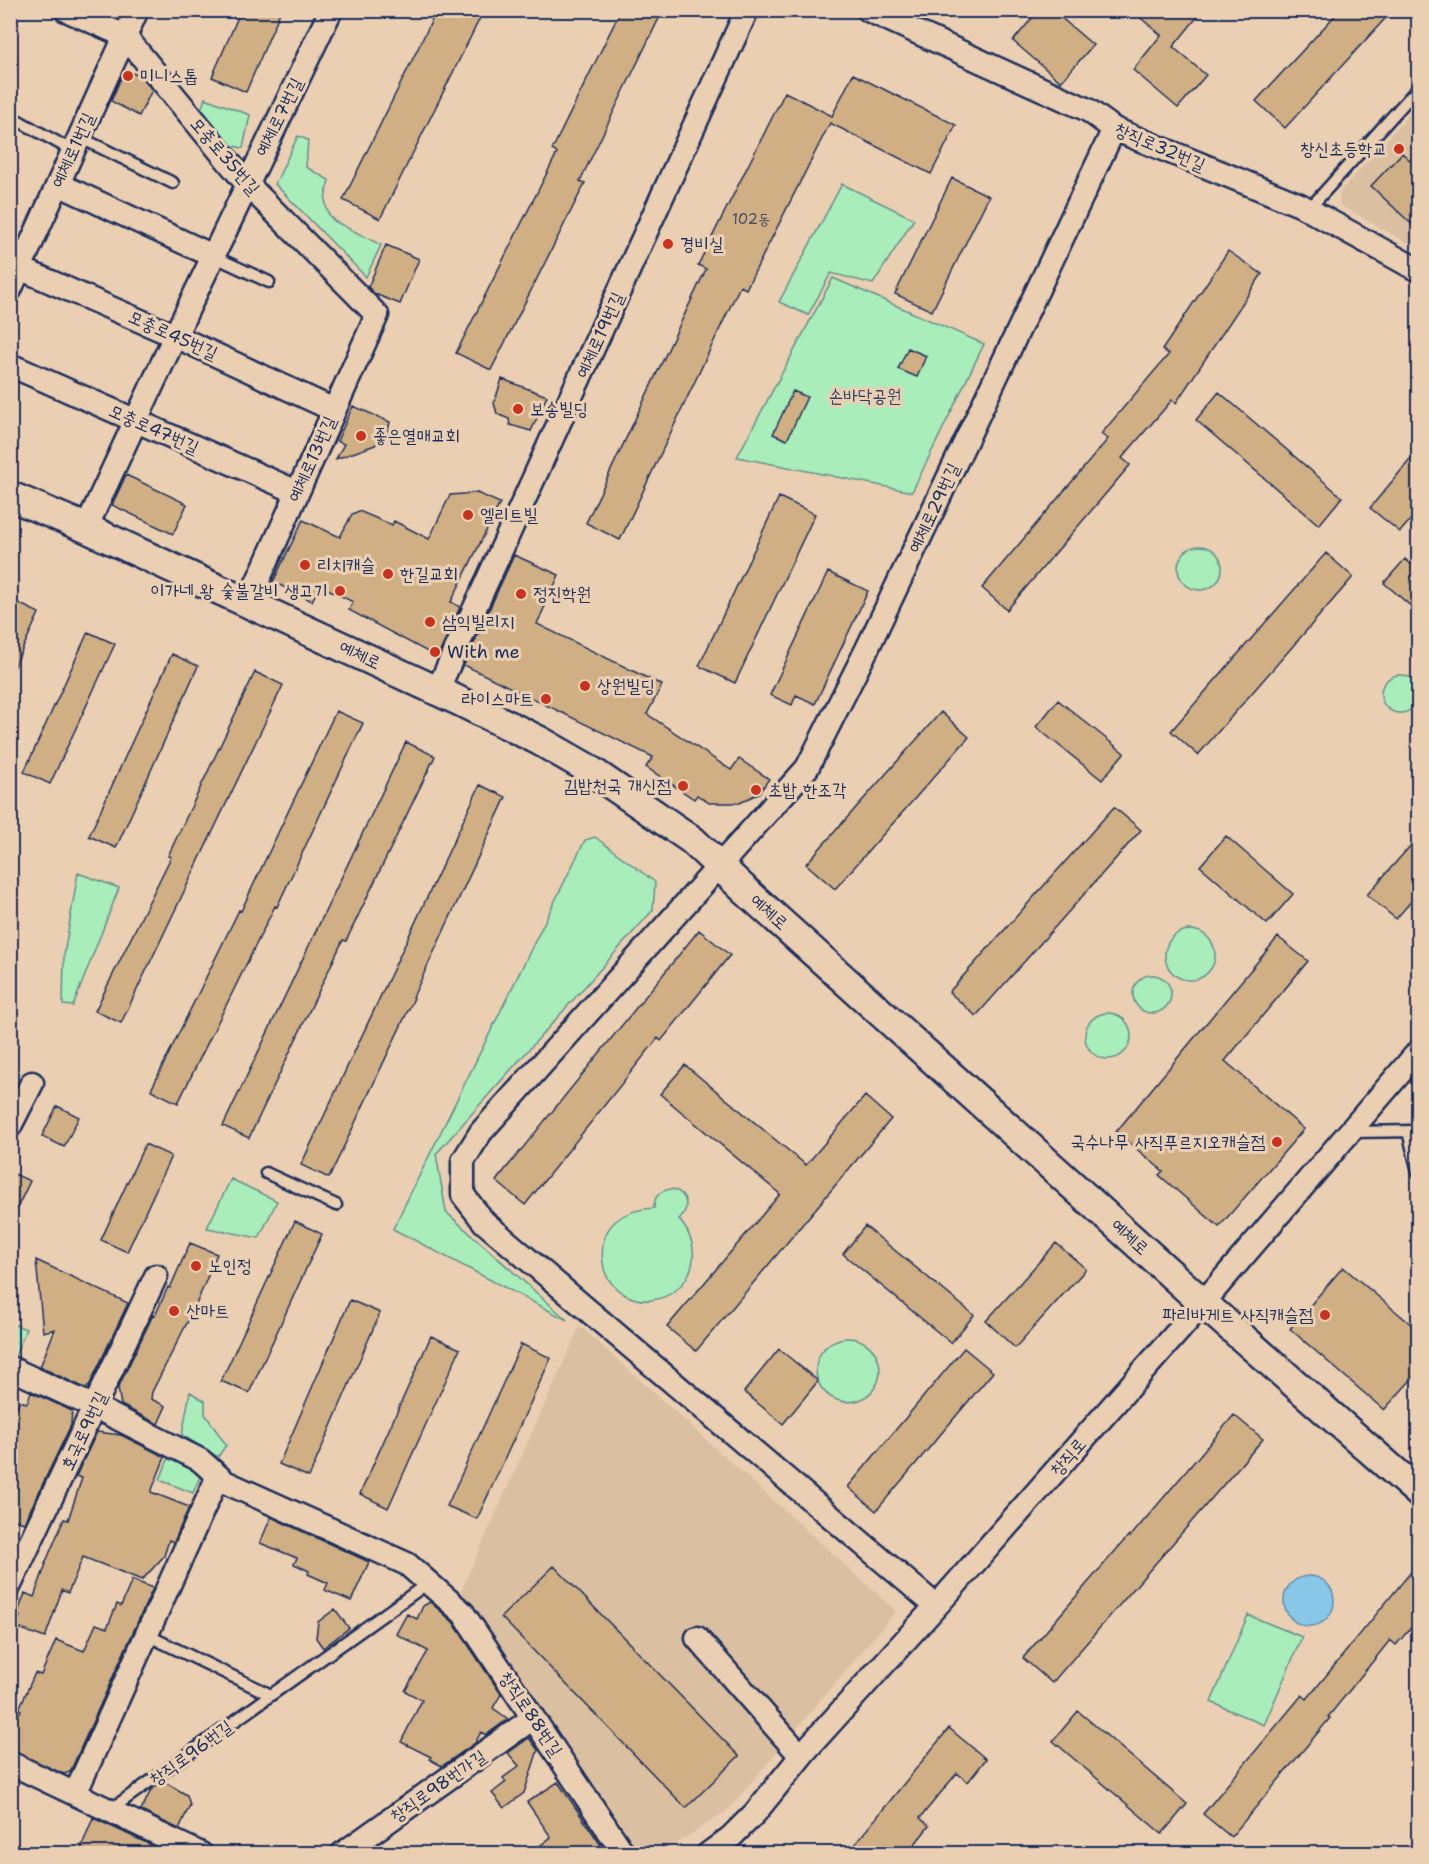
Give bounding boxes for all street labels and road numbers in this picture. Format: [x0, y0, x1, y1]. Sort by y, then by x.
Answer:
street label: 예체로7번길 [250, 73, 309, 160]
street label: 예체로1번길 [46, 108, 100, 191]
street label: 모충로35번길 [185, 112, 266, 200]
street label: 창직로32번길 [1111, 117, 1210, 177]
street label: 예체로19번길 [570, 288, 630, 382]
street label: 모충로45번길 [124, 305, 222, 366]
street label: 모충로47번길 [105, 398, 203, 460]
street label: 예체로13번길 [282, 412, 342, 506]
street label: 예체로29번길 [903, 459, 966, 557]
street label: 예체로 [335, 635, 385, 675]
street label: 예체로 [745, 889, 793, 935]
street label: 예체로 [1106, 1214, 1154, 1260]
street label: 호국로9번길 [55, 1387, 113, 1475]
street label: 창직로 [1045, 1433, 1091, 1481]
street label: 창직로88번길 [494, 1667, 568, 1761]
street label: 창직로96번길 [145, 1714, 238, 1791]
street label: 창직로98번가길 [385, 1744, 491, 1828]

